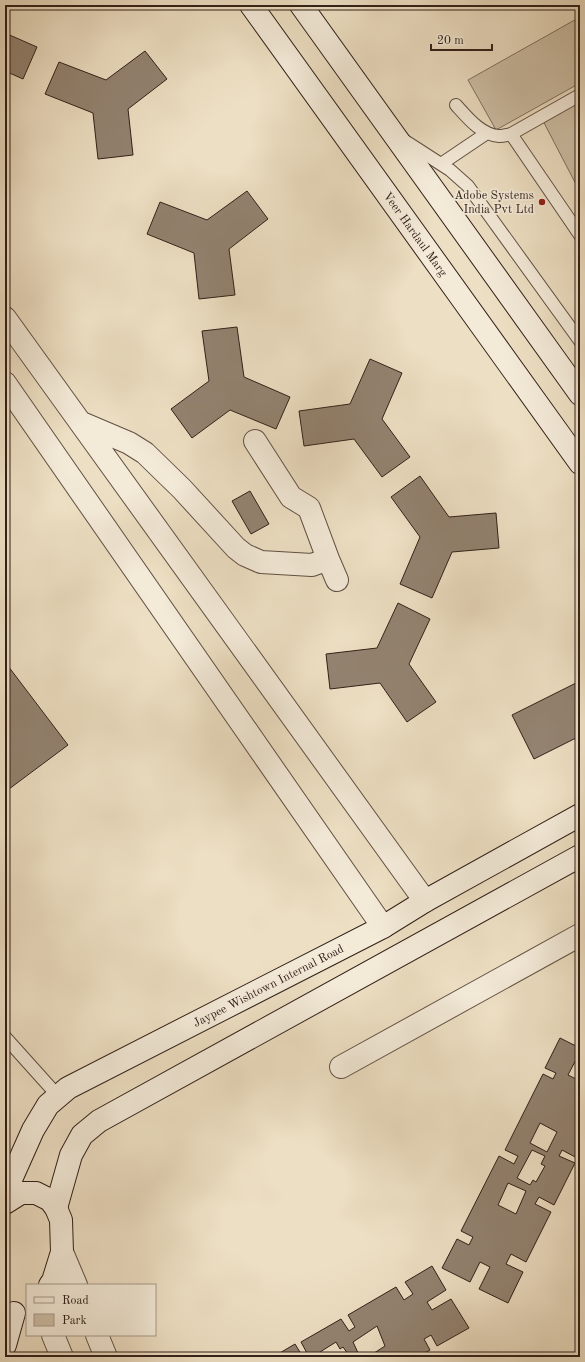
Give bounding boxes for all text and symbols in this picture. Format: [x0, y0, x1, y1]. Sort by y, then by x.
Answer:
scale bar [431, 26, 492, 52]
text: 20 m [437, 35, 464, 47]
street label: Veer Hardaul Marg [381, 190, 449, 279]
place label: Adobe Systems India Pvt Ltd [454, 190, 534, 216]
marker: Adobe Systems India Pvt Ltd [537, 197, 547, 207]
street label: Jaypee Wishtown Internal Road [191, 943, 346, 1030]
legend [26, 1284, 156, 1336]
text: Road [62, 1295, 89, 1307]
text: Park [62, 1315, 87, 1327]

